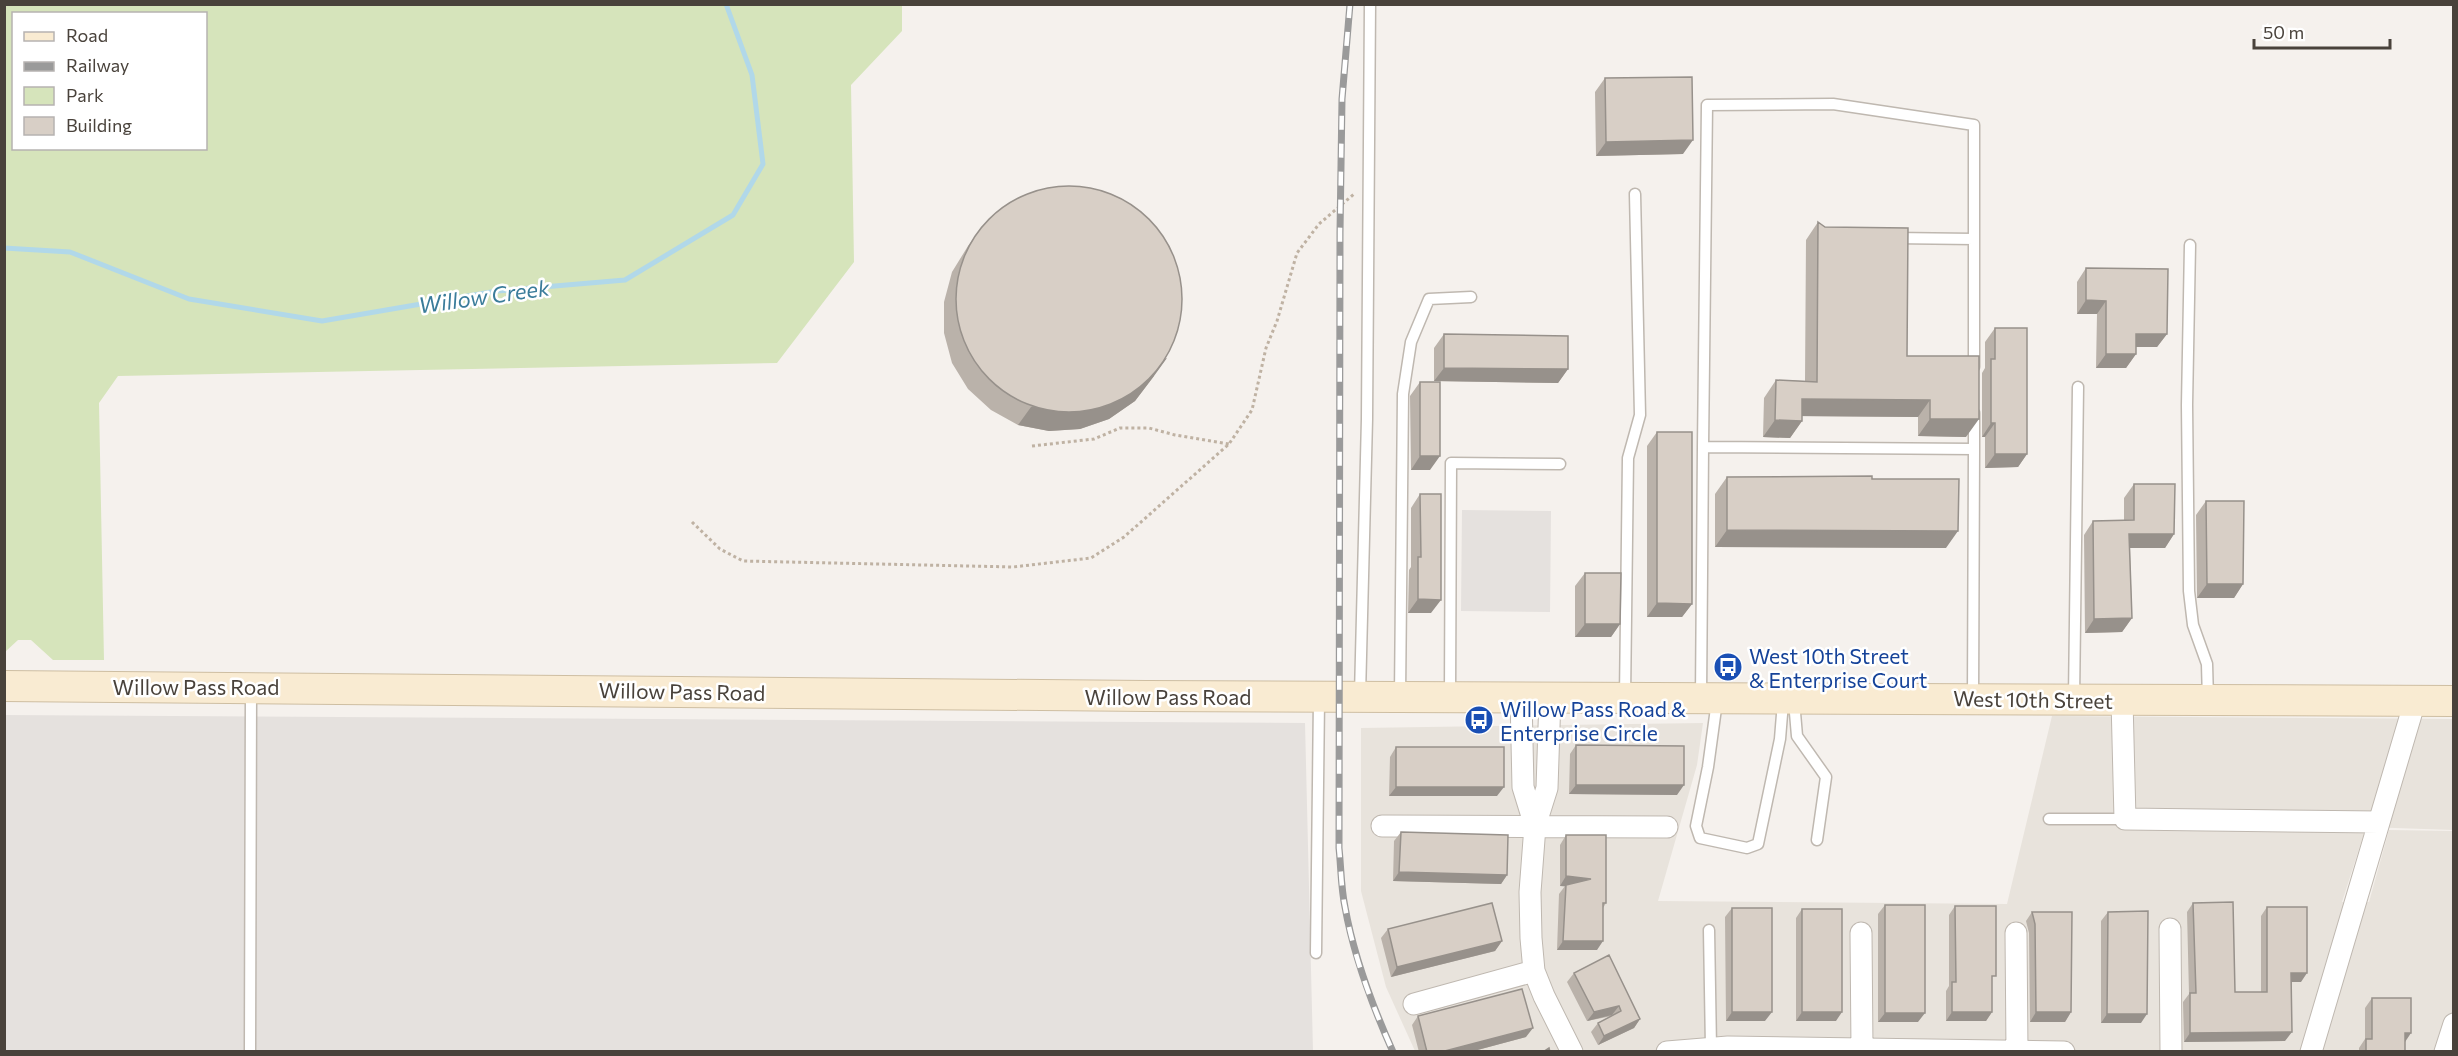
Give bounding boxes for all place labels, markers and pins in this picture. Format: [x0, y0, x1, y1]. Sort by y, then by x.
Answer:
place label: West 10th Street & Enterprise Court [1749, 643, 1927, 692]
bus stop icon: West 10th Street & Enterprise Court [1712, 651, 1744, 683]
place label: Willow Pass Road & Enterprise Circle [1500, 696, 1687, 745]
bus stop icon: Willow Pass Road & Enterprise Circle [1463, 704, 1495, 736]

